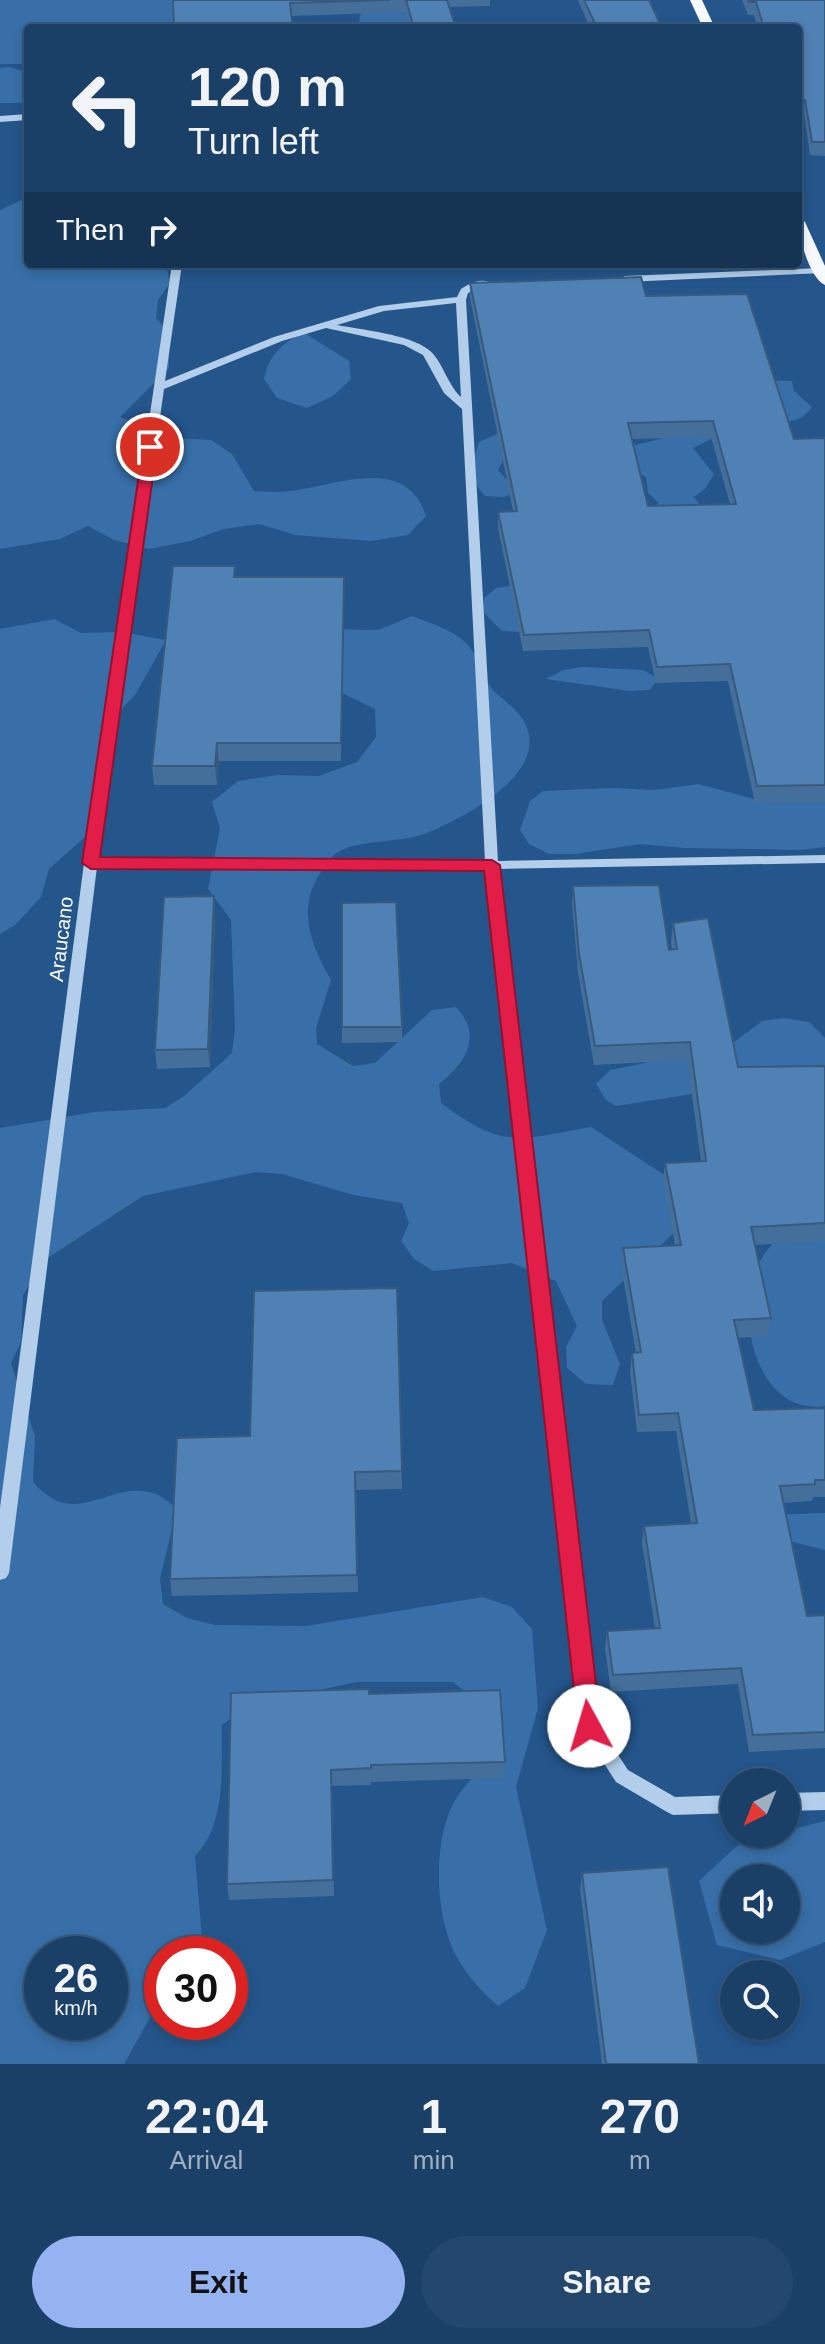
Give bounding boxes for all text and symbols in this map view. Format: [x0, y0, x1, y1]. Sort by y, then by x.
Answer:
text: 120 m [188, 55, 347, 118]
icon: left [56, 56, 160, 160]
text: Turn left [188, 121, 319, 162]
icon: right [140, 208, 184, 252]
text: Then [56, 213, 124, 246]
pin [116, 413, 184, 481]
icon: arrive [128, 425, 172, 469]
street label: Araucano [45, 895, 77, 983]
position arrow [547, 1684, 631, 1768]
north arrow [720, 1768, 800, 1848]
map controls [720, 1768, 800, 2040]
button: sound [720, 1864, 800, 1944]
speed limit sign: 30 [144, 1936, 248, 2040]
text: 26 [54, 1956, 98, 2000]
button: search [720, 1960, 800, 2040]
text: km/h [54, 1997, 98, 2019]
text: 22:04 [145, 2090, 268, 2143]
text: 1 [420, 2090, 447, 2143]
text: 270 [600, 2090, 680, 2143]
text: Arrival [170, 2145, 243, 2175]
text: min [413, 2145, 455, 2175]
text: m [629, 2145, 651, 2175]
button: Exit [32, 2236, 405, 2328]
button: Share [421, 2236, 793, 2328]

